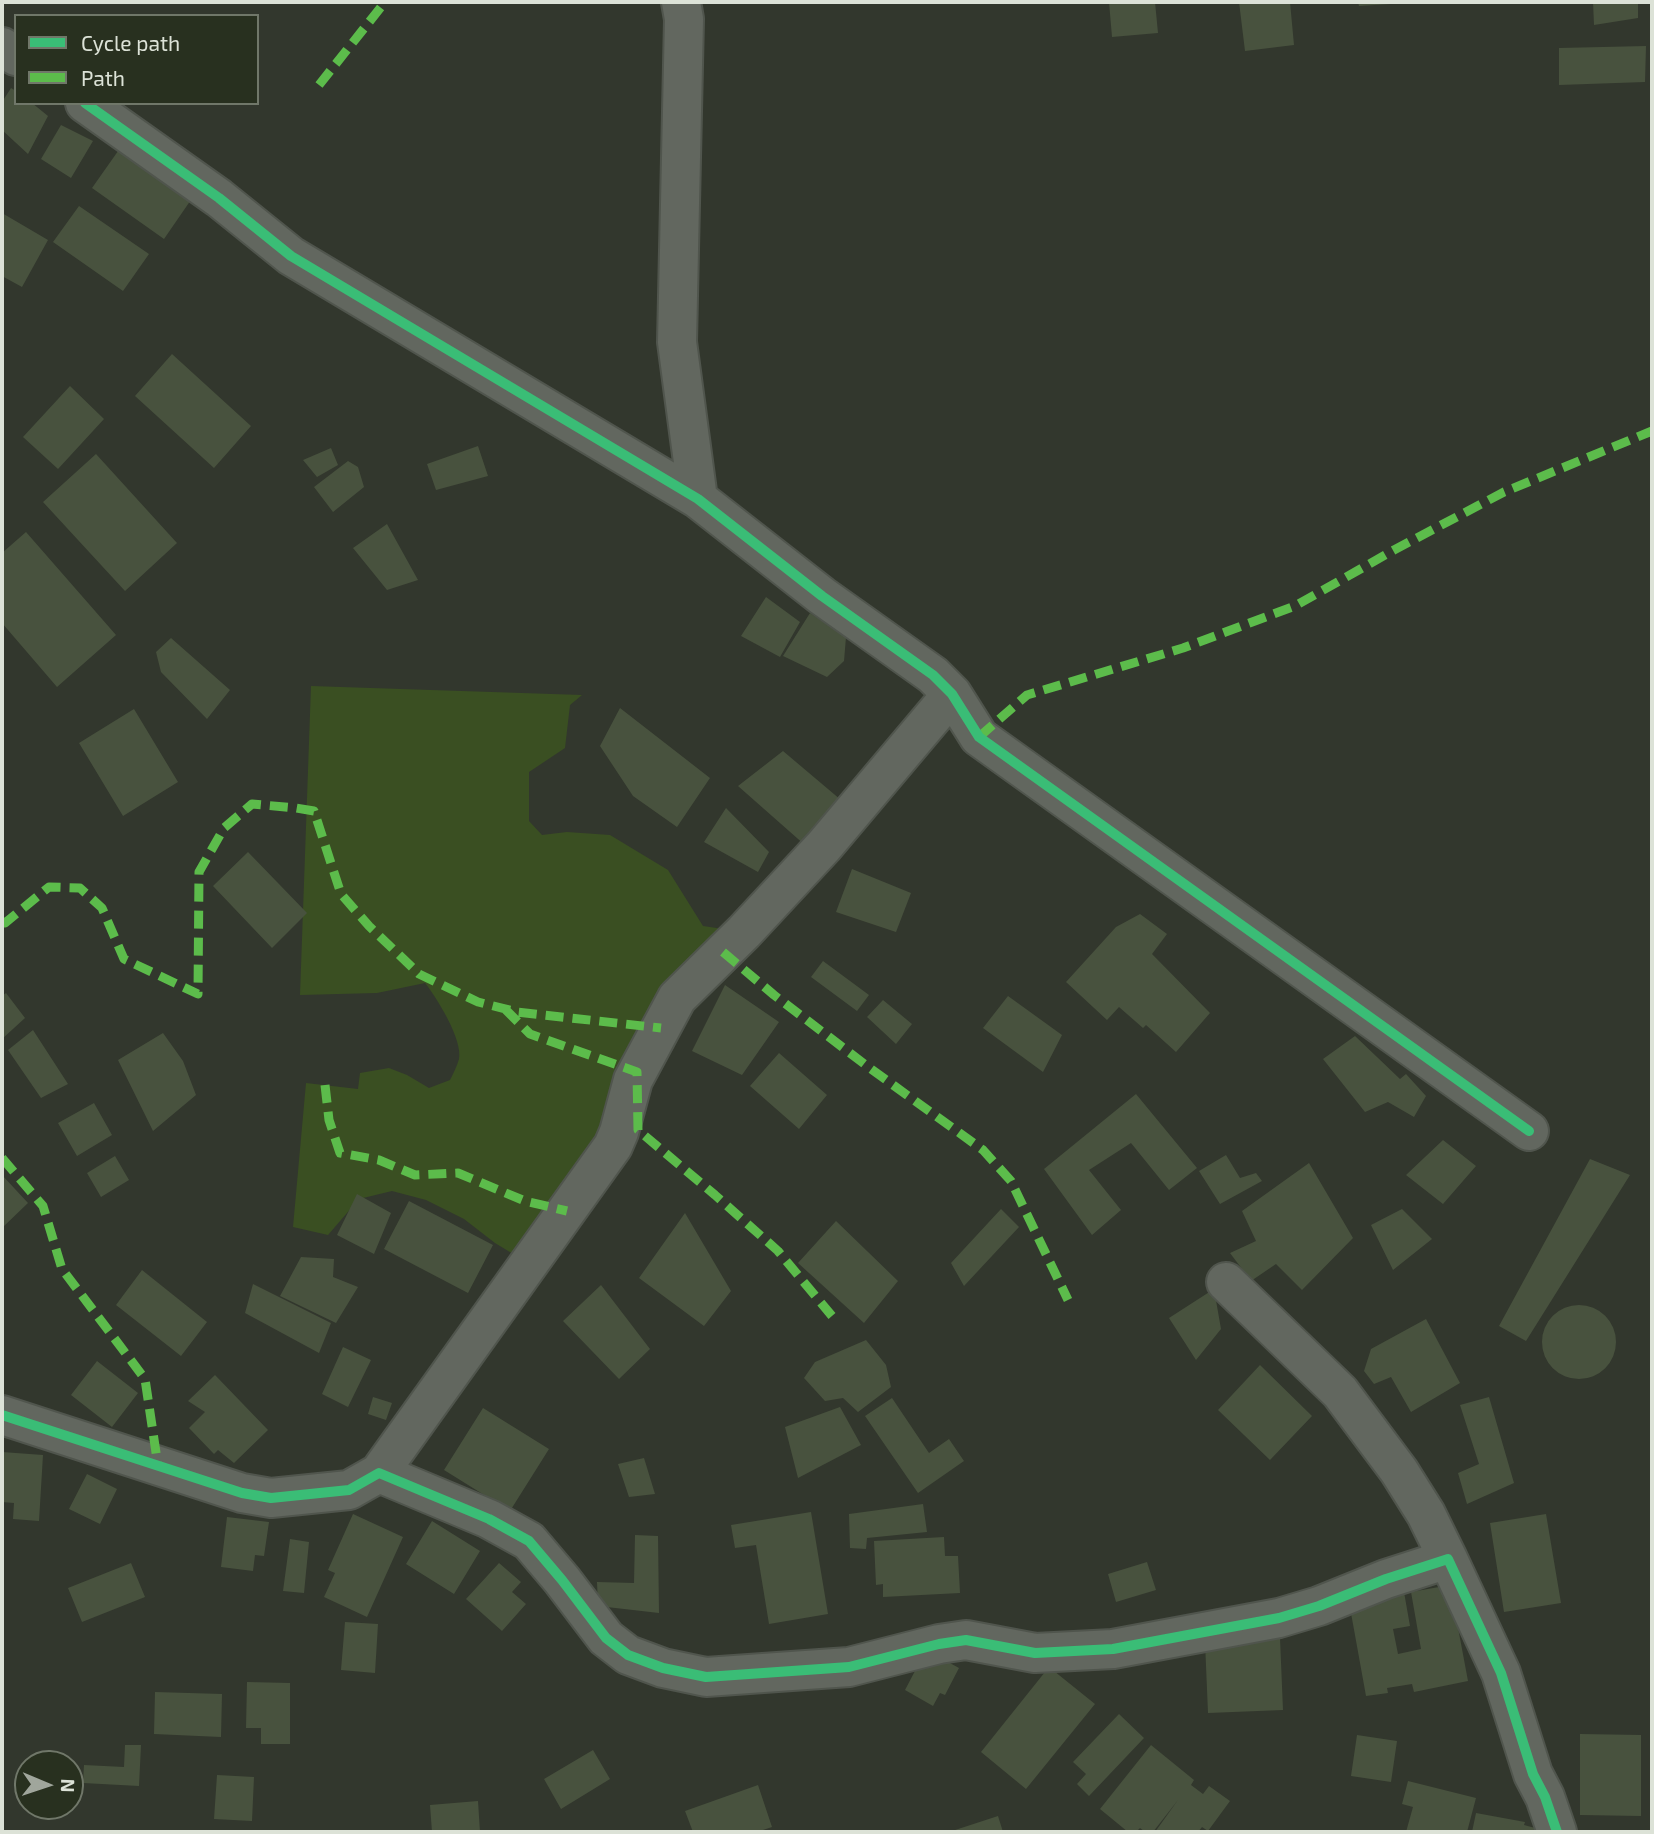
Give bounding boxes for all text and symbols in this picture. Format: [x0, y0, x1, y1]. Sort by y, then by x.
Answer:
legend [14, 14, 259, 105]
text: Cycle path [81, 30, 180, 55]
text: Path [81, 65, 125, 90]
north arrow [14, 1750, 84, 1820]
text: N [57, 1778, 80, 1793]

